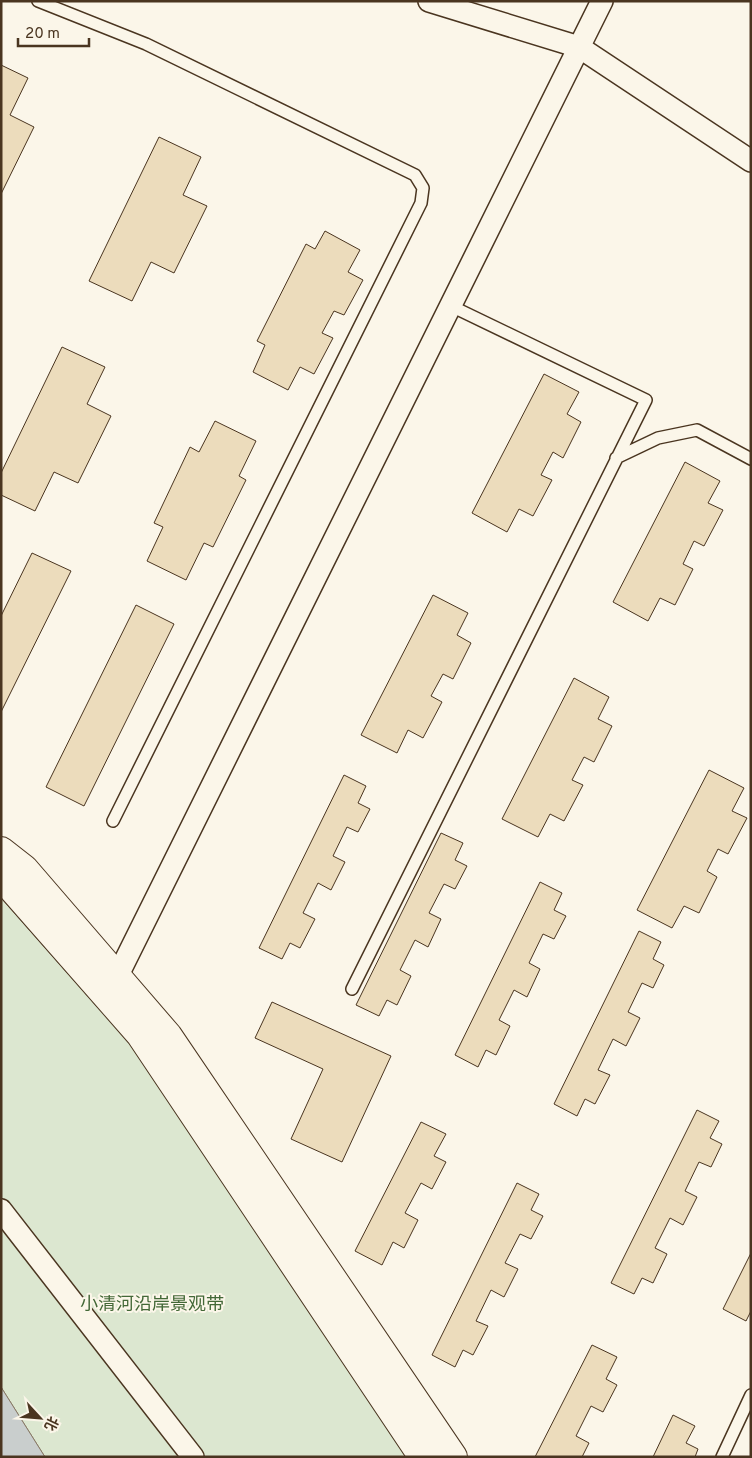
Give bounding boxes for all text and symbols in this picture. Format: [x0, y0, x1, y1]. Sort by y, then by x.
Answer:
scale bar [18, 15, 89, 47]
text: 20 m [25, 25, 60, 44]
park label: 小清河沿岸景观带 [80, 1294, 224, 1317]
north arrow [15, 1393, 65, 1443]
text: 北 [40, 1413, 61, 1433]

